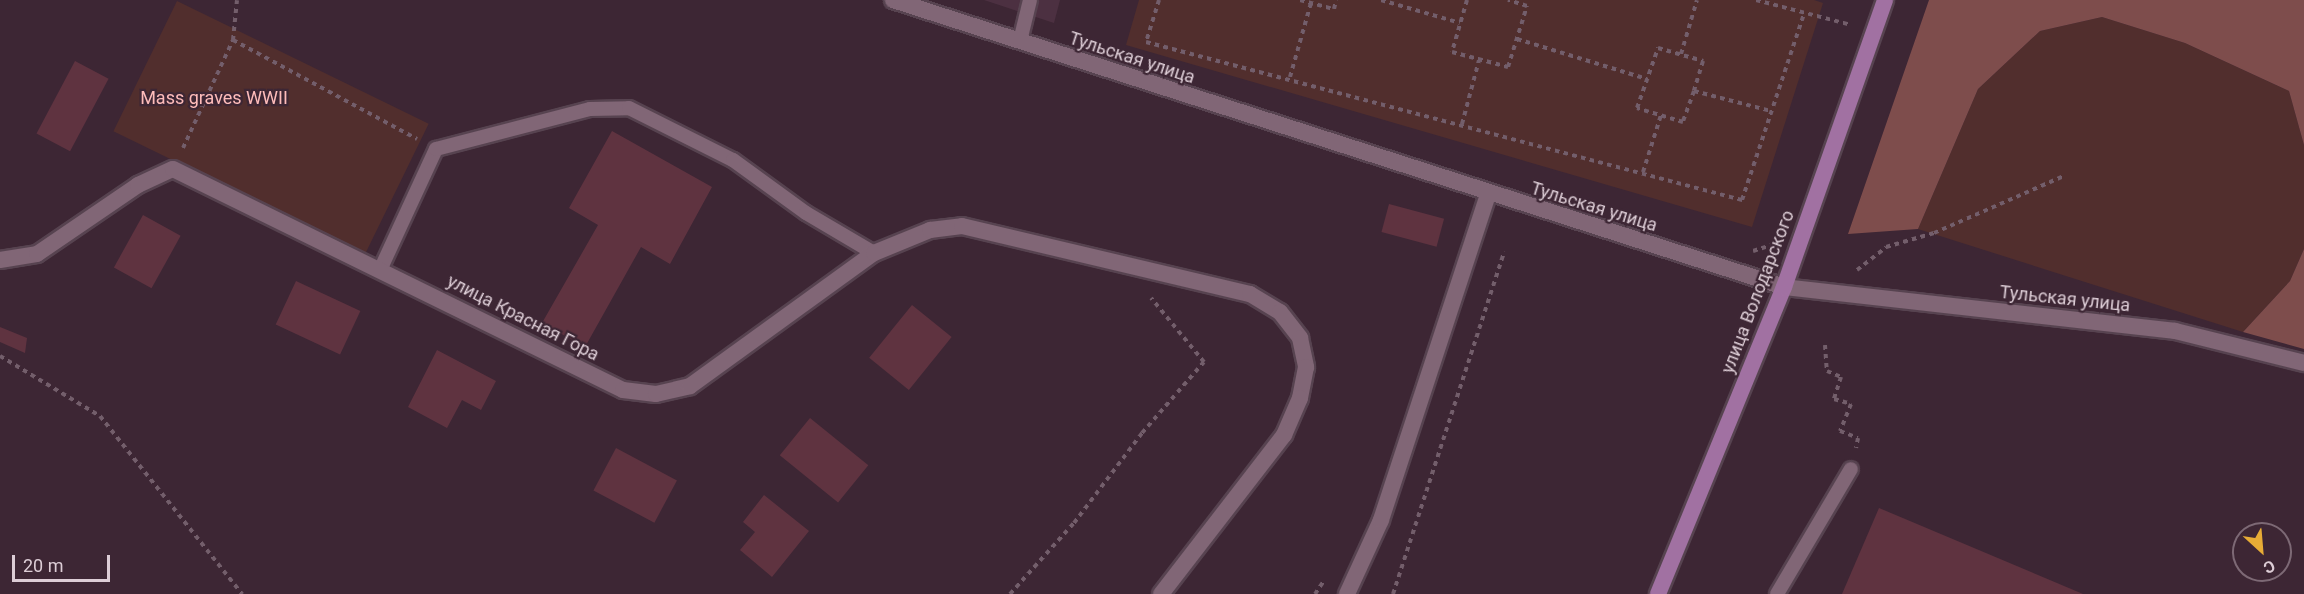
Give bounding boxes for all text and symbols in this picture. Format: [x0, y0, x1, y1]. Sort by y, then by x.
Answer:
street label: Тульская улица [1066, 27, 1198, 89]
park label: Mass graves WWII [140, 87, 288, 109]
street label: Тульская улица [1528, 178, 1660, 236]
street label: улица Володарского [1717, 207, 1799, 377]
street label: улица Красная Гора [443, 270, 603, 366]
street label: Тульская улица [1999, 281, 2131, 317]
north arrow [2232, 522, 2292, 582]
scale bar [15, 543, 112, 581]
text: 20 m [23, 555, 63, 576]
text: С [2260, 556, 2278, 578]

